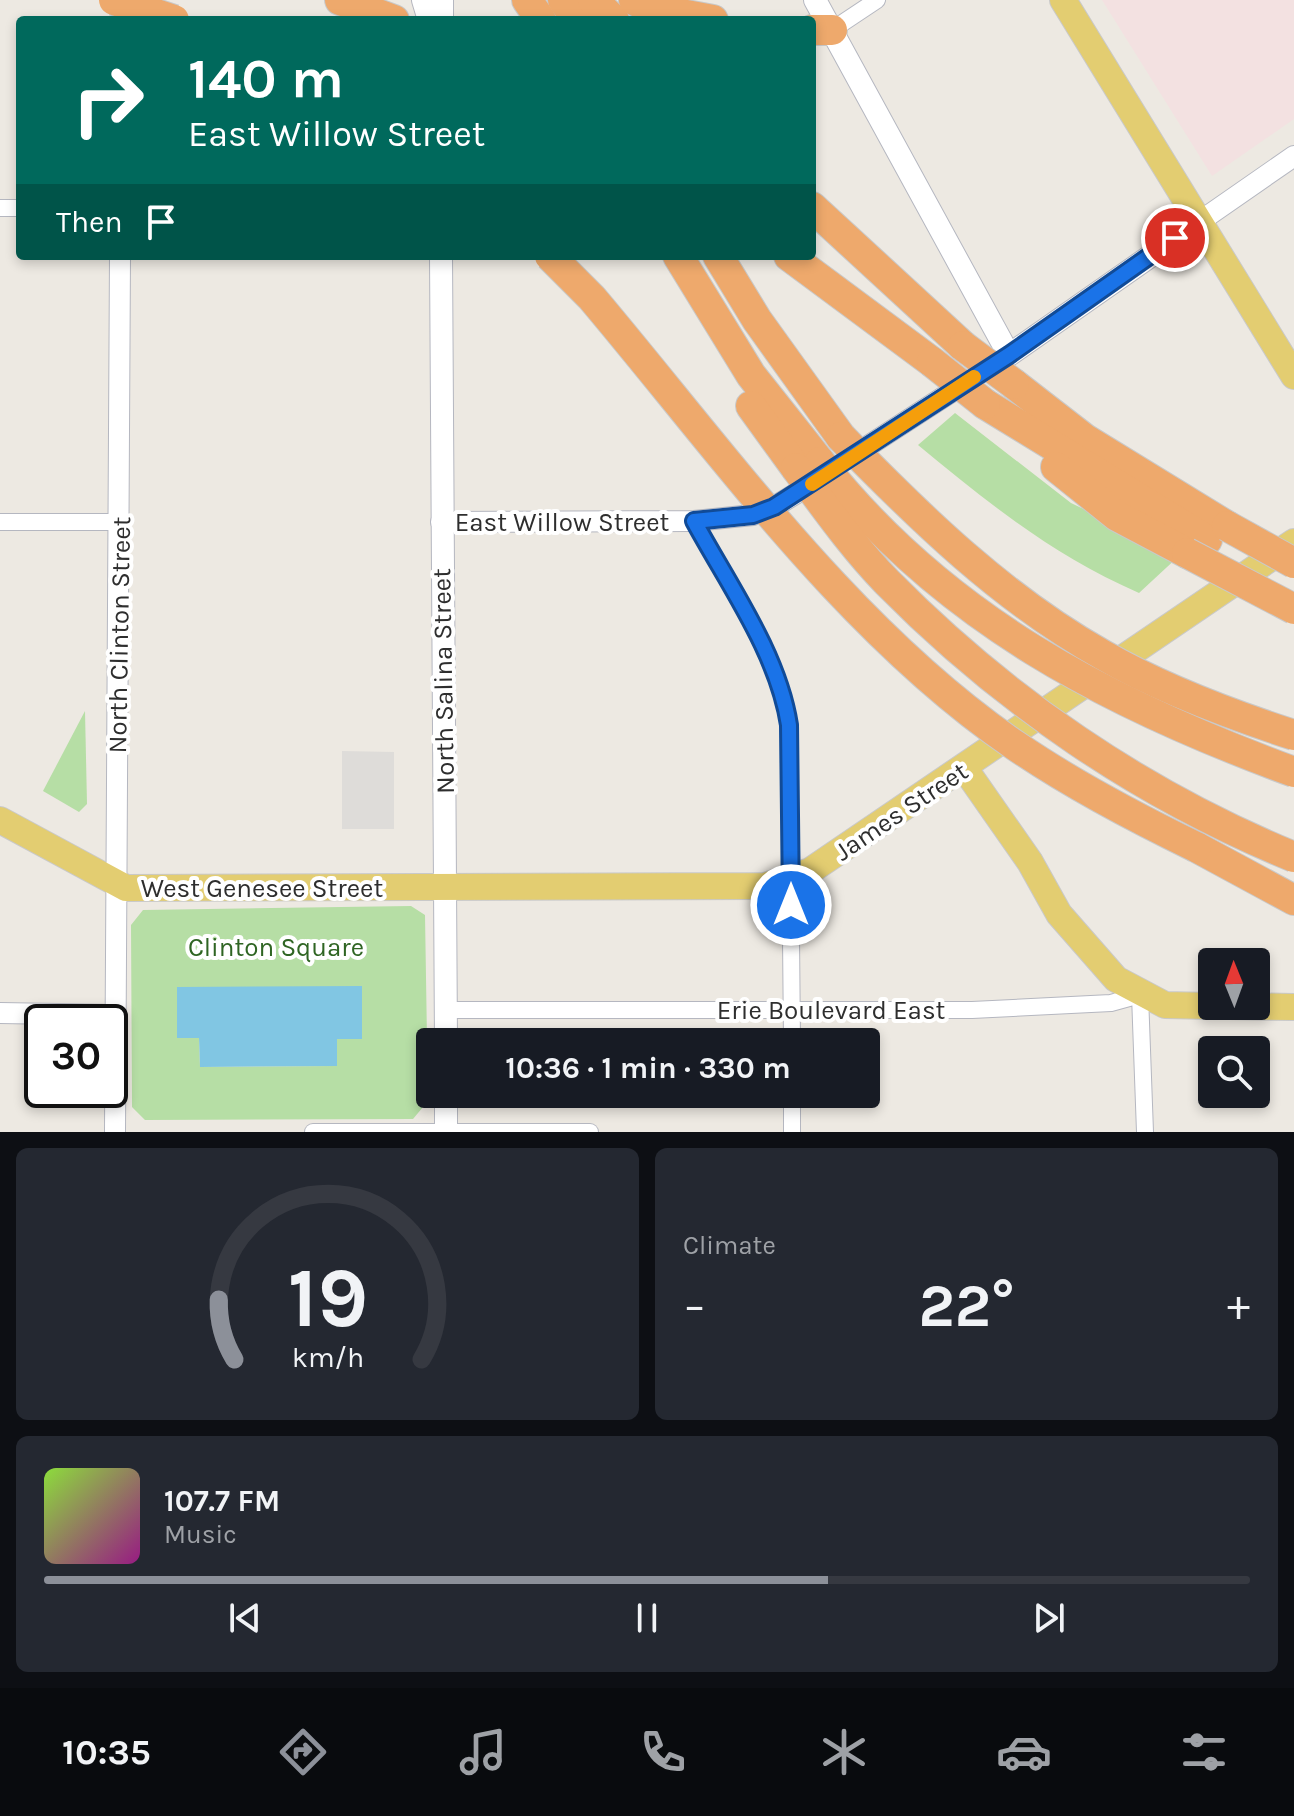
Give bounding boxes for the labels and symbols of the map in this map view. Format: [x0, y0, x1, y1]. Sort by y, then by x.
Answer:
pin [1141, 204, 1209, 272]
street label: East Willow Street [455, 507, 670, 538]
street label: North Clinton Street [102, 516, 137, 754]
street label: North Salina Street [426, 568, 461, 794]
street label: James Street [829, 755, 974, 867]
position arrow [749, 863, 833, 947]
street label: West Genesee Street [141, 873, 383, 904]
park label: Clinton Square [188, 932, 364, 963]
north arrow [1198, 948, 1270, 1020]
street label: Erie Boulevard East [717, 995, 946, 1026]
speed limit sign: 30 [24, 1004, 128, 1108]

